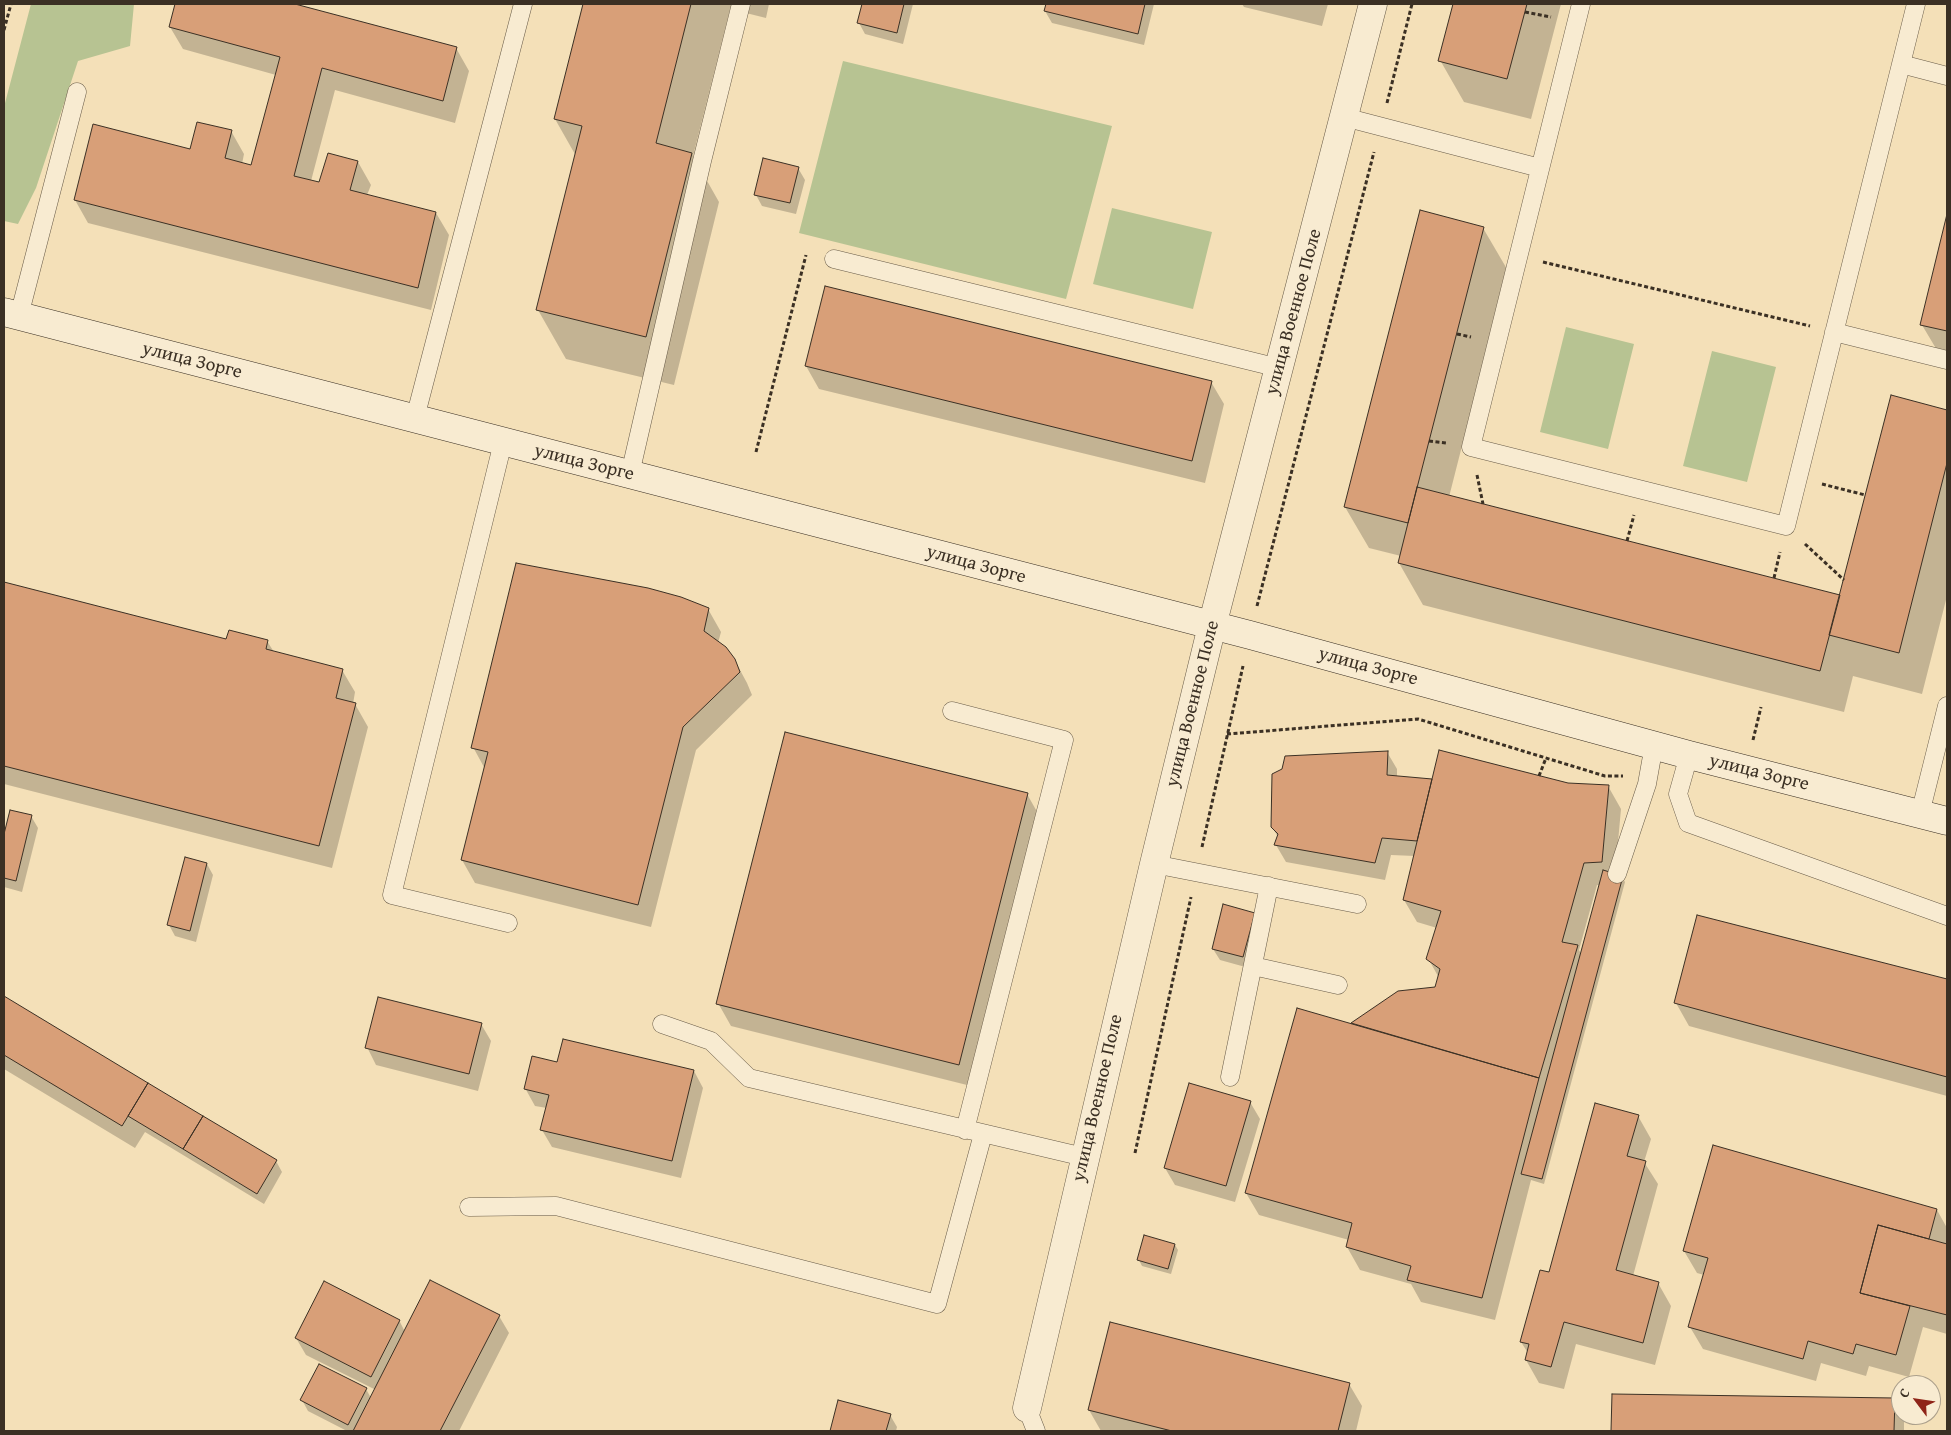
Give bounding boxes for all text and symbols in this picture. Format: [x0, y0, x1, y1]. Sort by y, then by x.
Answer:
street label: улица Военное Поле [1261, 226, 1327, 398]
street label: улица Зорге [140, 338, 244, 384]
street label: улица Зорге [532, 440, 636, 486]
street label: улица Зорге [924, 541, 1028, 589]
street label: улица Военное Поле [1161, 618, 1225, 790]
street label: улица Зорге [1316, 643, 1420, 691]
street label: улица Зорге [1707, 750, 1811, 796]
street label: улица Военное Поле [1068, 1012, 1128, 1184]
north arrow [1891, 1375, 1941, 1425]
text: С [1893, 1384, 1915, 1401]

